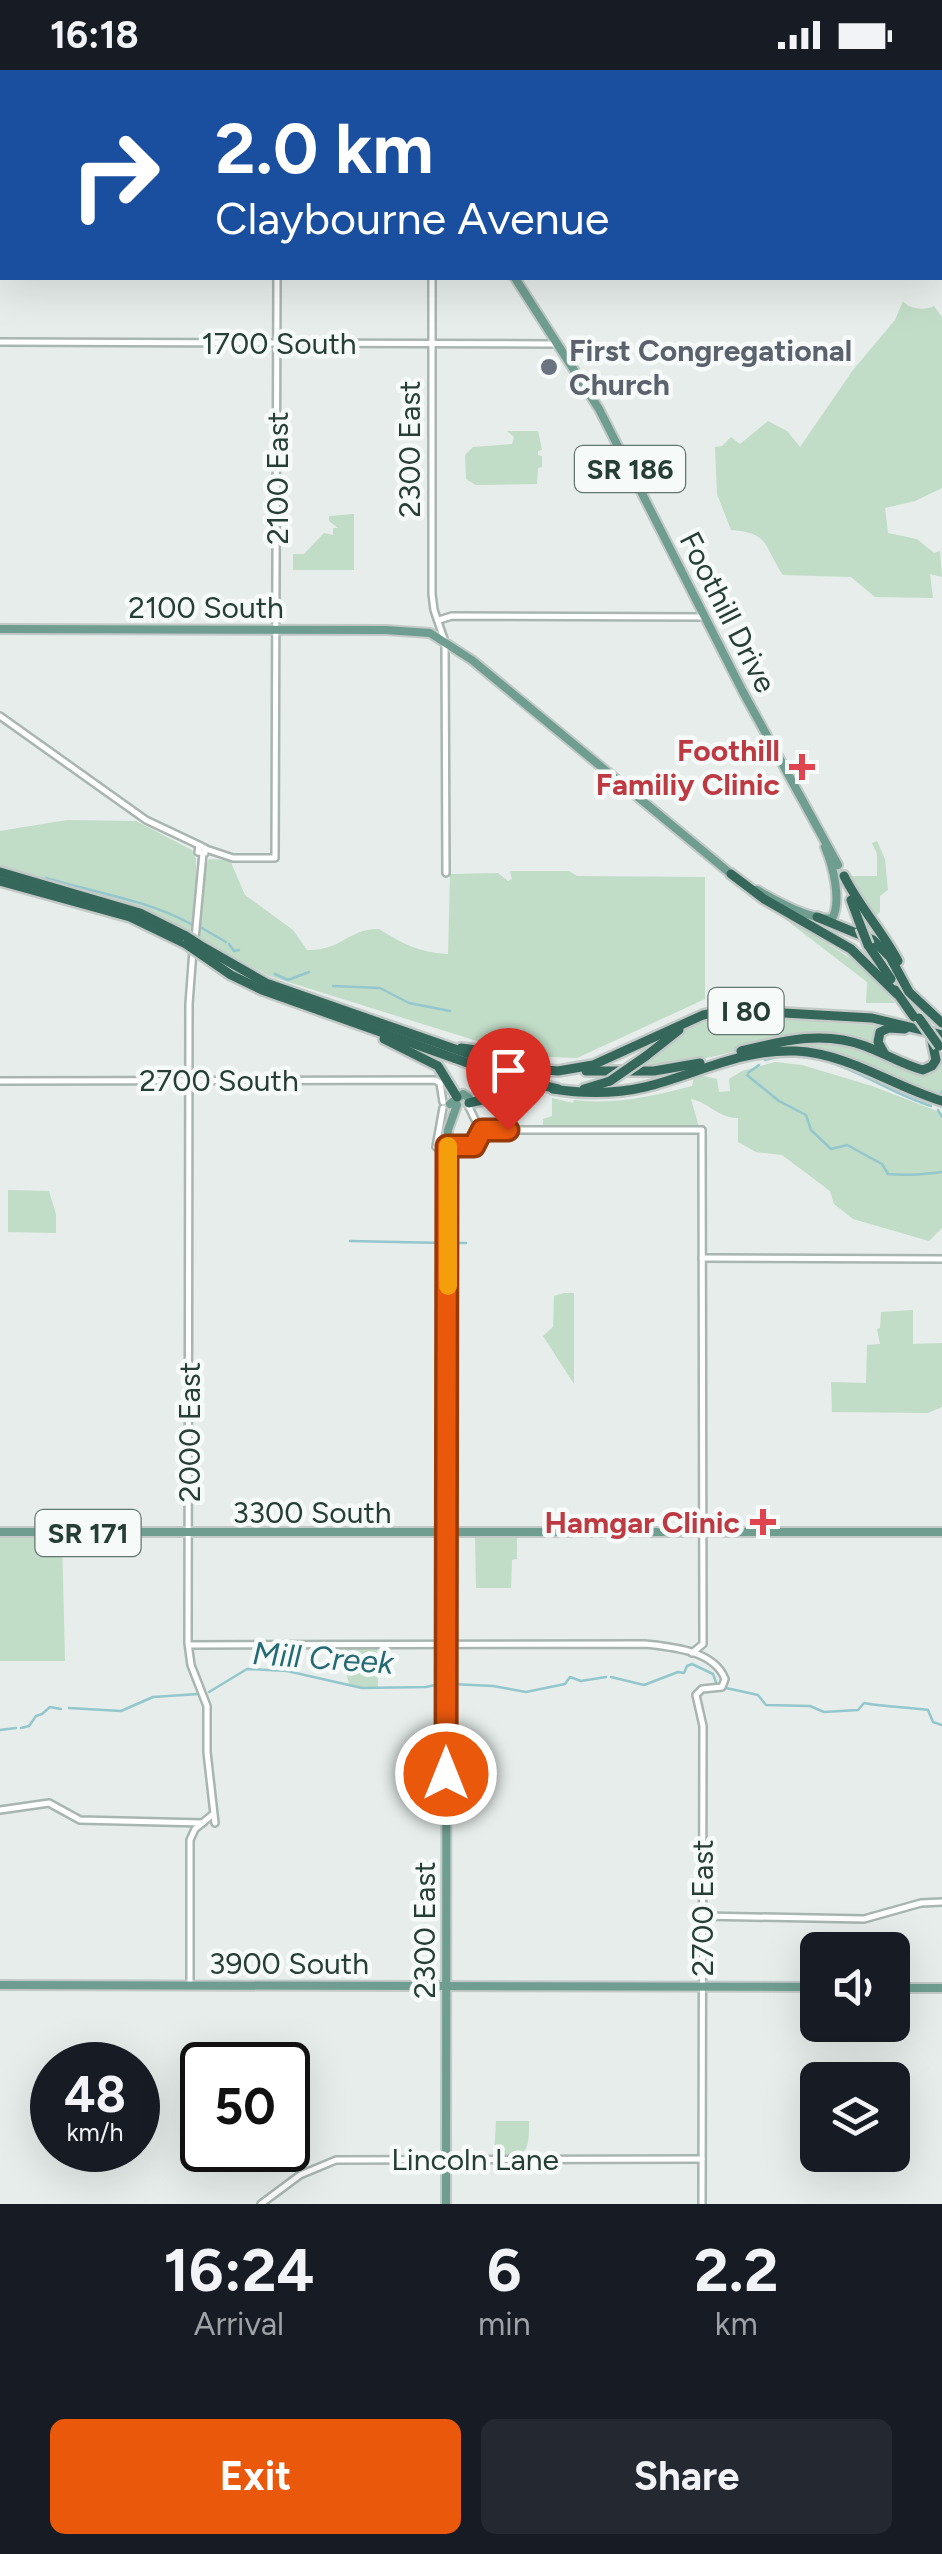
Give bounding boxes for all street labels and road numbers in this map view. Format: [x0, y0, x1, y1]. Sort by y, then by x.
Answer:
street label: 1700 South [201, 325, 357, 362]
street label: 2300 East [391, 380, 428, 518]
street label: 2100 East [259, 411, 296, 545]
road number: SR 186 [575, 446, 685, 492]
street label: Foothill Drive [672, 525, 784, 699]
street label: 2100 South [128, 589, 284, 626]
road number: I 80 [708, 988, 784, 1034]
street label: 2700 South [139, 1062, 299, 1099]
street label: 2000 East [171, 1362, 208, 1502]
street label: 3300 South [232, 1494, 392, 1531]
road number: SR 171 [36, 1510, 140, 1556]
street label: 2700 East [684, 1839, 721, 1977]
street label: 2300 East [406, 1861, 443, 1999]
street label: 3900 South [209, 1945, 369, 1982]
street label: Lincoln Lane [391, 2141, 559, 2178]

